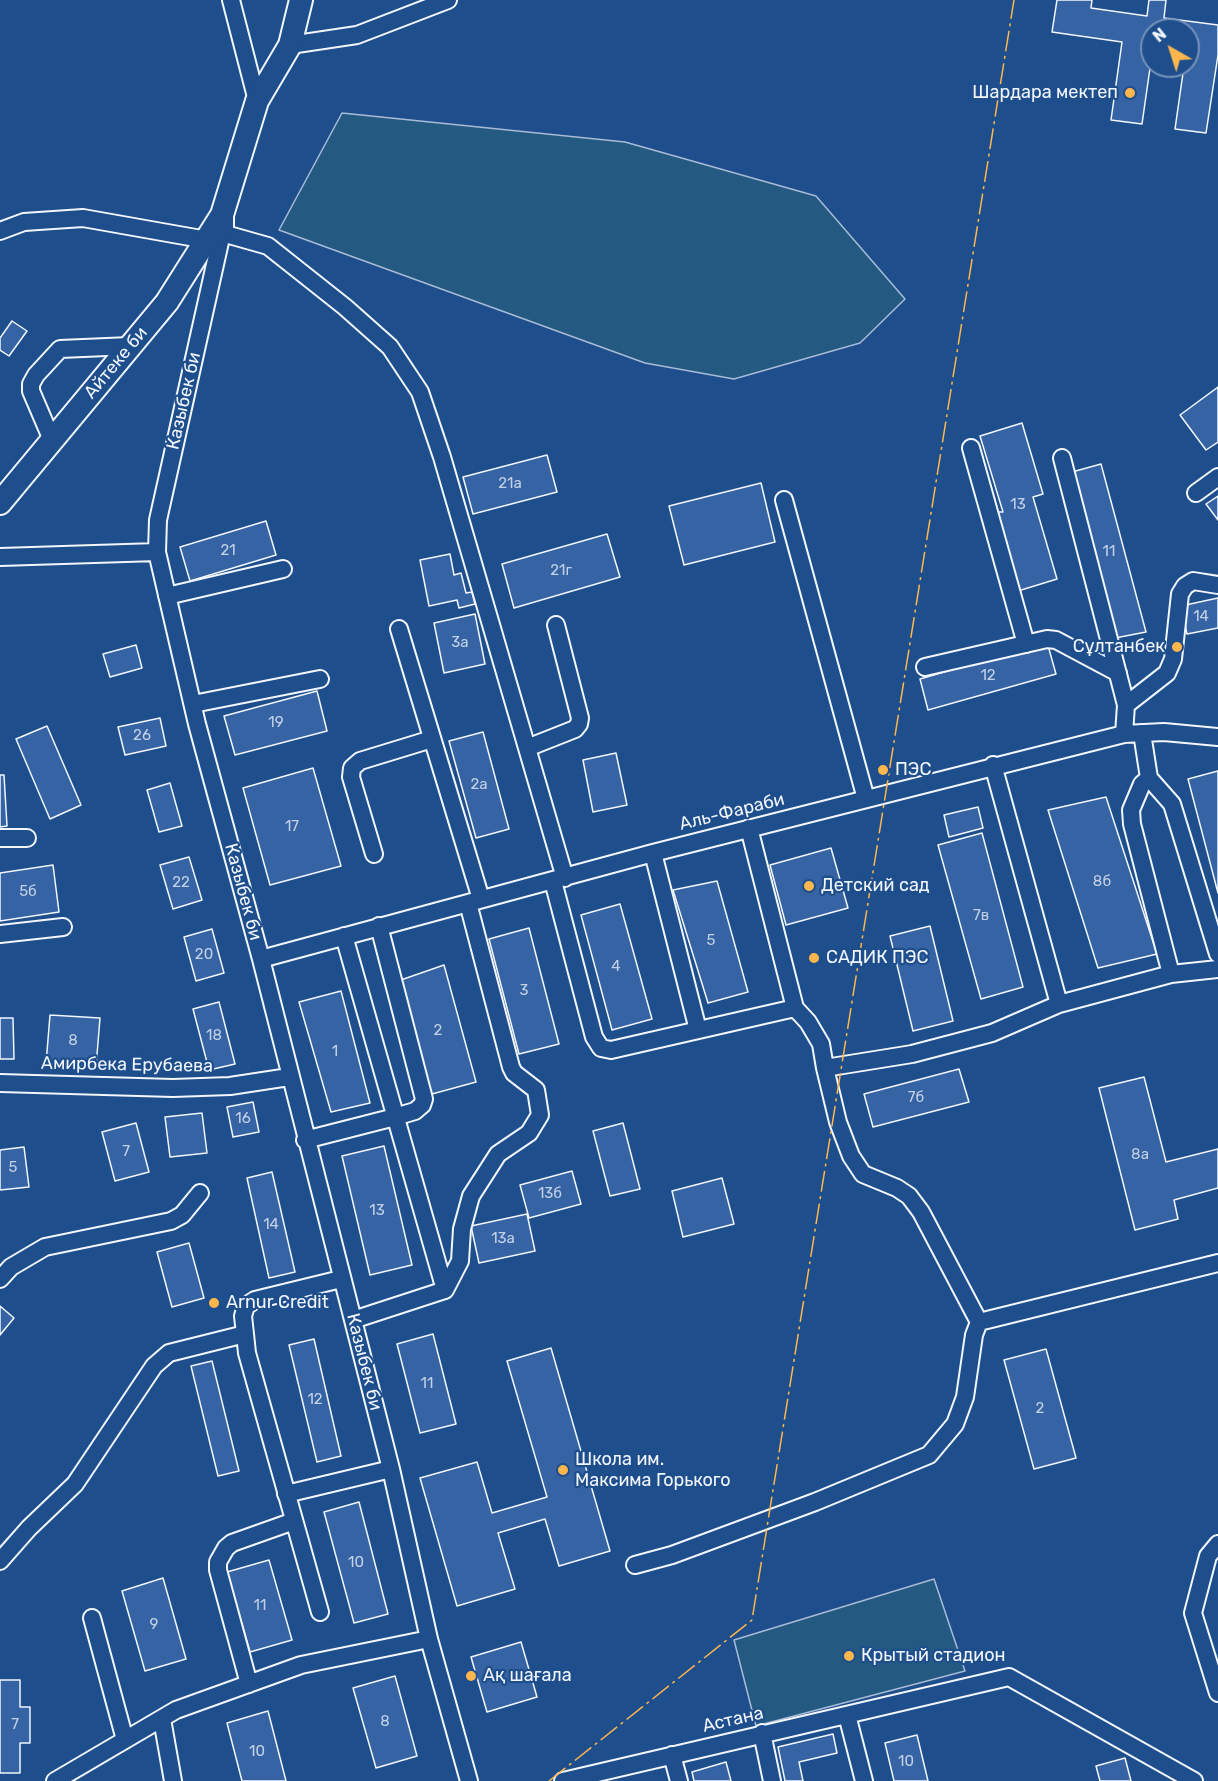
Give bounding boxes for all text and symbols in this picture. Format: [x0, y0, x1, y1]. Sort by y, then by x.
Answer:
north arrow [1140, 18, 1200, 78]
text: N [1149, 24, 1170, 46]
place label: Шардара мектеп [972, 82, 1118, 104]
marker: Шардара мектеп [1123, 86, 1137, 100]
street label: Айтеке би [80, 323, 152, 403]
street label: Казыбек би [162, 350, 206, 452]
house number: 21а [498, 475, 522, 493]
house number: 13 [1010, 496, 1026, 514]
house number: 21 [220, 542, 236, 560]
house number: 11 [1103, 543, 1115, 561]
house number: 21г [550, 562, 572, 580]
house number: 14 [1193, 608, 1209, 626]
house number: 3а [451, 634, 469, 652]
place label: Сұлтанбек [1073, 636, 1165, 658]
marker: Сұлтанбек [1170, 640, 1184, 654]
house number: 12 [980, 667, 996, 685]
house number: 19 [268, 714, 284, 732]
house number: 26 [133, 727, 151, 745]
place label: ПЭС [895, 759, 931, 781]
marker: ПЭС [876, 763, 890, 777]
house number: 2а [470, 776, 488, 794]
street label: Аль-Фараби [677, 788, 787, 836]
house number: 17 [285, 818, 299, 836]
street label: Казыбек би [220, 841, 266, 943]
house number: 8б [1093, 873, 1111, 891]
house number: 22 [172, 874, 190, 892]
place label: Детский сад [821, 875, 930, 897]
marker: Детский сад [802, 879, 816, 893]
house number: 5б [19, 883, 37, 901]
house number: 7в [973, 907, 989, 925]
house number: 5 [707, 932, 715, 950]
house number: 20 [195, 946, 213, 964]
place label: САДИК ПЭС [826, 947, 928, 969]
marker: САДИК ПЭС [807, 951, 821, 965]
house number: 4 [611, 958, 621, 976]
house number: 3 [519, 982, 529, 1000]
house number: 2 [434, 1022, 442, 1040]
house number: 18 [206, 1027, 222, 1045]
house number: 8 [68, 1032, 78, 1050]
house number: 1 [332, 1043, 338, 1061]
street label: Амирбека Ерубаева [41, 1053, 213, 1077]
house number: 7б [908, 1089, 924, 1107]
house number: 16 [235, 1110, 251, 1128]
house number: 7 [122, 1143, 130, 1161]
house number: 8а [1131, 1146, 1149, 1164]
house number: 5 [9, 1159, 17, 1177]
house number: 13б [538, 1185, 562, 1203]
house number: 13 [369, 1202, 385, 1220]
house number: 14 [263, 1216, 279, 1234]
house number: 13а [491, 1230, 515, 1248]
place label: Arnur Credit [226, 1292, 329, 1314]
marker: Arnur Credit [207, 1296, 221, 1310]
street label: Казыбек би [341, 1311, 387, 1413]
house number: 11 [421, 1375, 433, 1393]
house number: 12 [307, 1391, 323, 1409]
house number: 2 [1036, 1400, 1044, 1418]
place label: Школа им. Максима Горького [575, 1449, 731, 1492]
marker: Школа им. Максима Горького [556, 1463, 570, 1477]
house number: 10 [348, 1554, 364, 1572]
house number: 11 [254, 1597, 266, 1615]
house number: 9 [150, 1616, 158, 1634]
place label: Крытый стадион [861, 1645, 1005, 1667]
marker: Крытый стадион [842, 1649, 856, 1663]
place label: Ақ шағала [483, 1665, 572, 1687]
marker: Ақ шағала [464, 1669, 478, 1683]
street label: Астана [700, 1702, 766, 1738]
house number: 8 [380, 1713, 390, 1731]
house number: 7 [11, 1716, 19, 1734]
house number: 10 [249, 1743, 265, 1761]
house number: 10 [898, 1753, 914, 1771]

